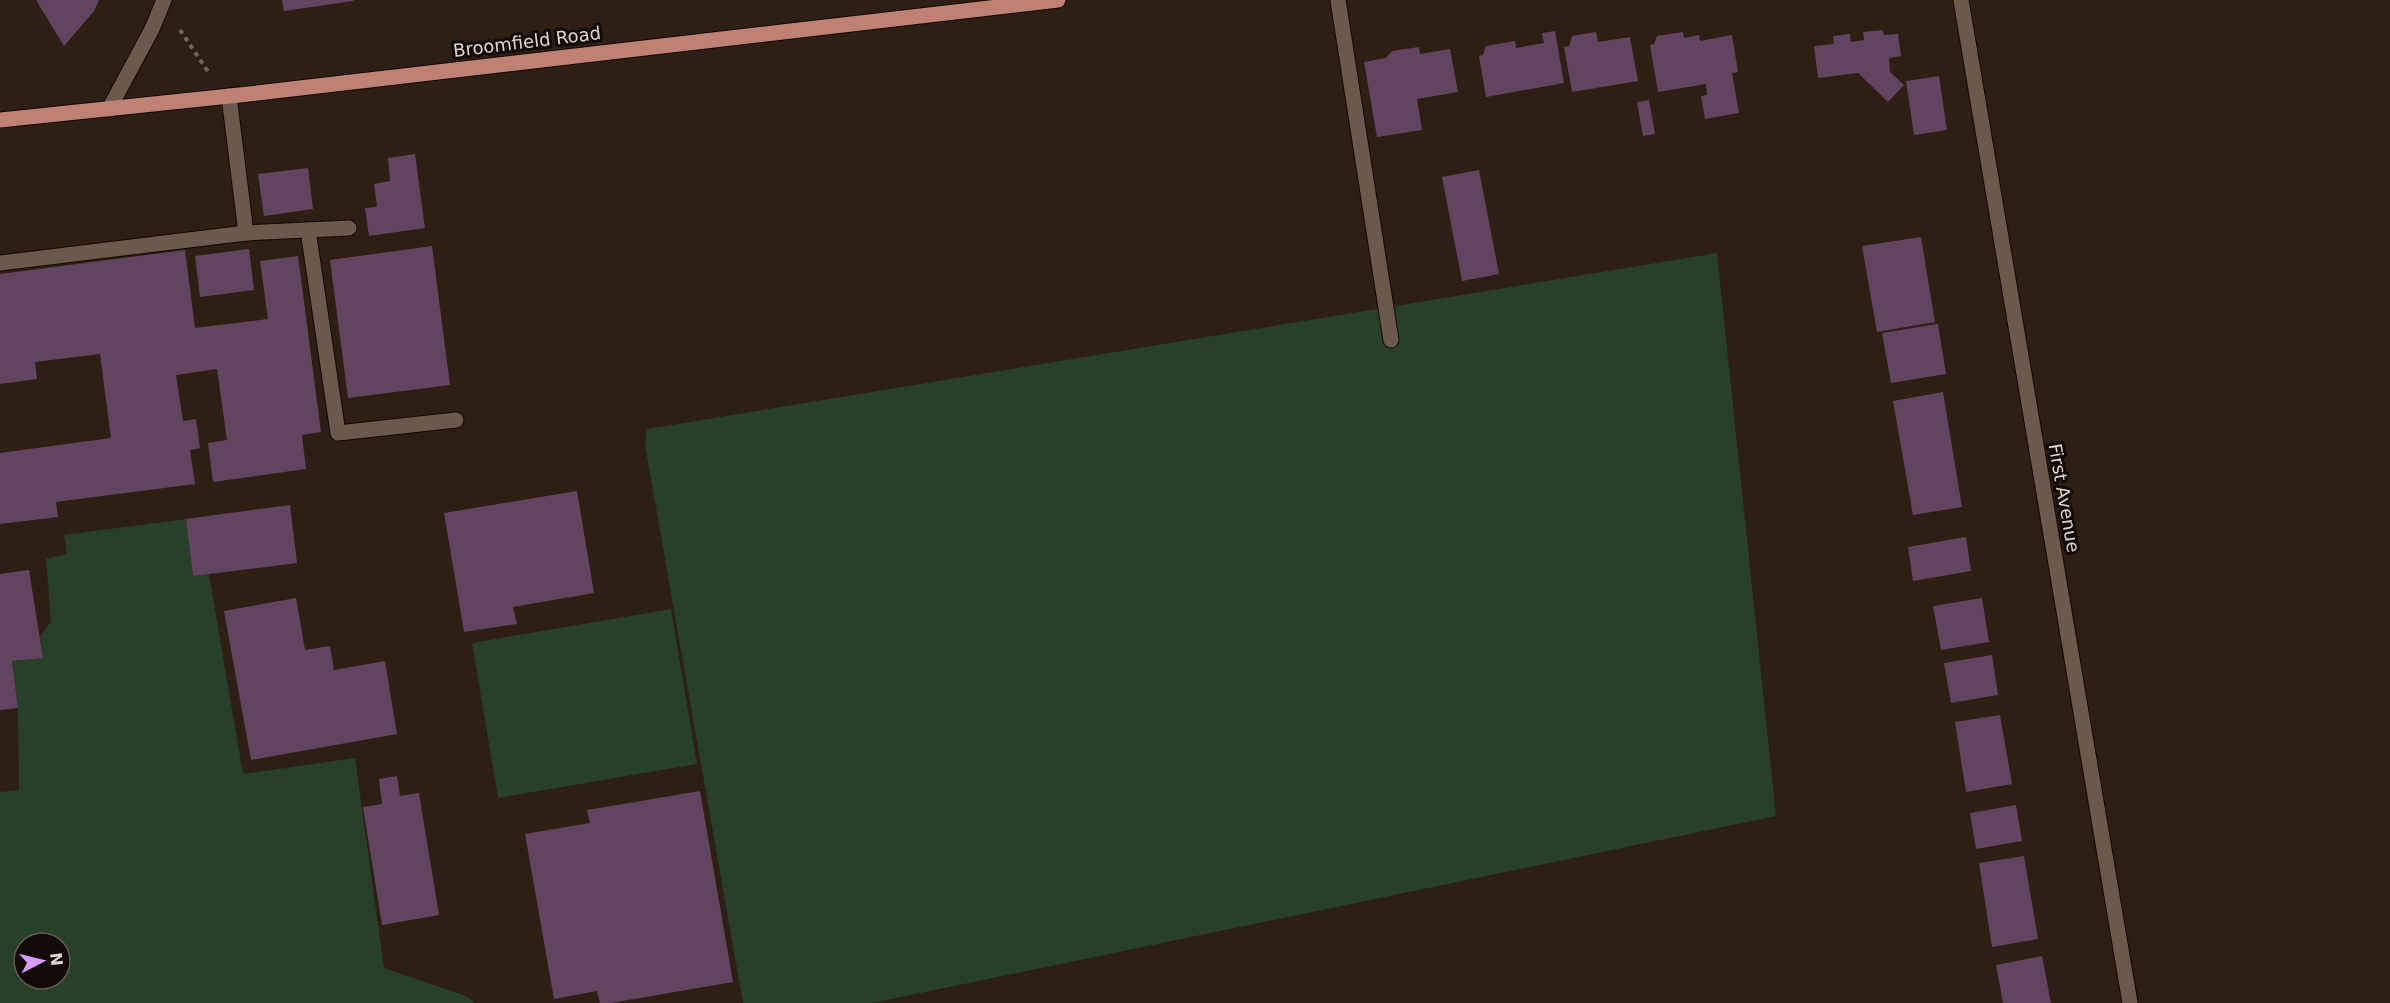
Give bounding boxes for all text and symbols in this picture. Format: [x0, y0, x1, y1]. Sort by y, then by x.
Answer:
street label: Broomfield Road [452, 22, 602, 61]
street label: First Avenue [2045, 442, 2084, 554]
north arrow [12, 931, 72, 991]
text: N [46, 951, 67, 967]

